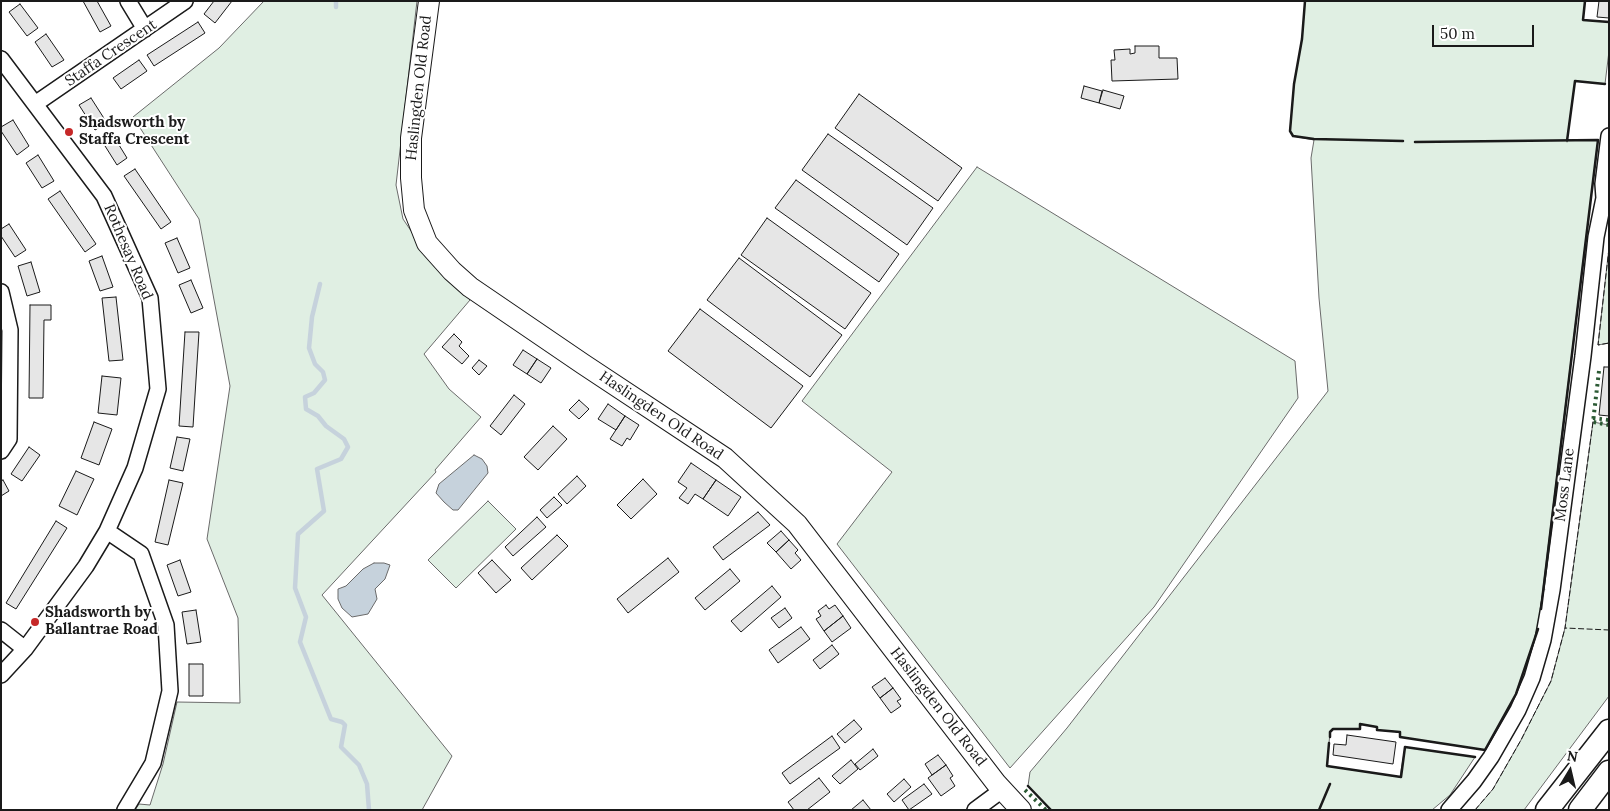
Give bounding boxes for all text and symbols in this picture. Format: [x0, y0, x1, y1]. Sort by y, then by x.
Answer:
street label: Haslingden Old Road [402, 15, 436, 161]
scale bar [1435, 15, 1538, 47]
street label: Staffa Crescent [62, 16, 160, 90]
text: 50 m [1440, 24, 1475, 43]
place label: Shadsworth by Staffa Crescent [79, 114, 189, 149]
marker: Shadsworth by Staffa Crescent [63, 126, 75, 138]
street label: Rothesay Road [100, 201, 156, 303]
street label: Haslingden Old Road [596, 368, 726, 464]
street label: Moss Lane [1552, 447, 1578, 523]
place label: Shadsworth by Ballantrae Road [45, 604, 158, 639]
marker: Shadsworth by Ballantrae Road [29, 616, 41, 628]
street label: Haslingden Old Road [886, 644, 990, 770]
north arrow [1545, 746, 1595, 796]
text: N [1566, 746, 1579, 766]

